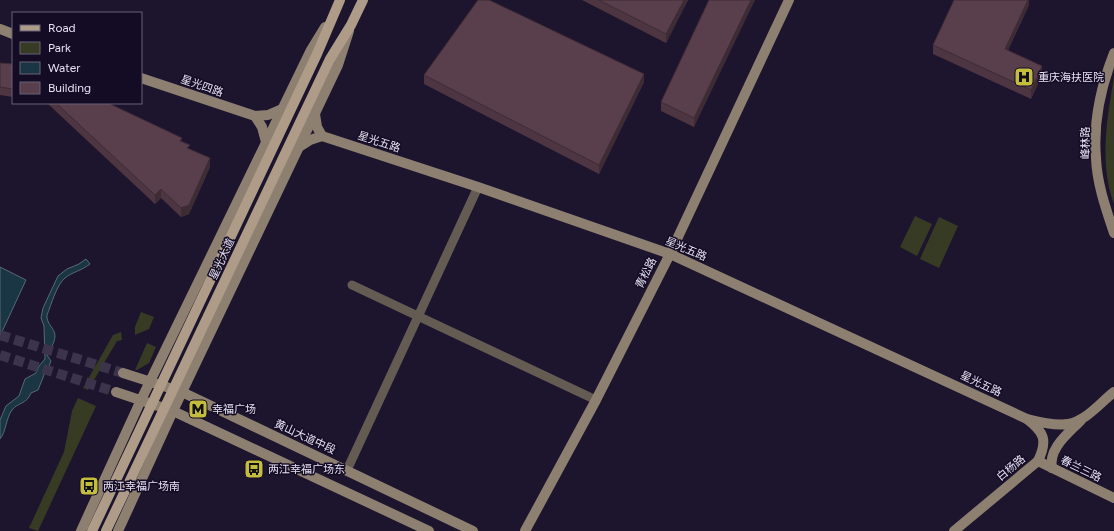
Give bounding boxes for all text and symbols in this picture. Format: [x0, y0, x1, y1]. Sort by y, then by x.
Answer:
legend [12, 12, 142, 104]
text: Road [48, 21, 76, 35]
text: Park [48, 41, 71, 55]
text: Water [48, 61, 80, 75]
hospital icon: 重庆海扶医院 [1013, 66, 1035, 88]
place label: 重庆海扶医院 [1038, 71, 1104, 84]
street label: 星光四路 [179, 73, 225, 99]
text: Building [48, 81, 91, 95]
street label: 峰林路 [1079, 127, 1092, 160]
street label: 星光五路 [356, 129, 402, 155]
street label: 星光五路 [663, 234, 709, 264]
street label: 星光大道 [207, 236, 237, 282]
street label: 青松路 [633, 255, 659, 291]
street label: 星光五路 [958, 369, 1004, 399]
metro station icon: 幸福广场 [187, 398, 209, 420]
place label: 幸福广场 [212, 403, 256, 416]
street label: 黄山大道中段 [272, 417, 338, 457]
street label: 白杨路 [994, 452, 1028, 484]
street label: 春兰三路 [1058, 454, 1104, 484]
bus stop icon: 两江幸福广场东 [243, 458, 265, 480]
place label: 两江幸福广场东 [268, 463, 345, 476]
bus stop icon: 两江幸福广场南 [78, 475, 100, 497]
place label: 两江幸福广场南 [103, 480, 180, 493]

